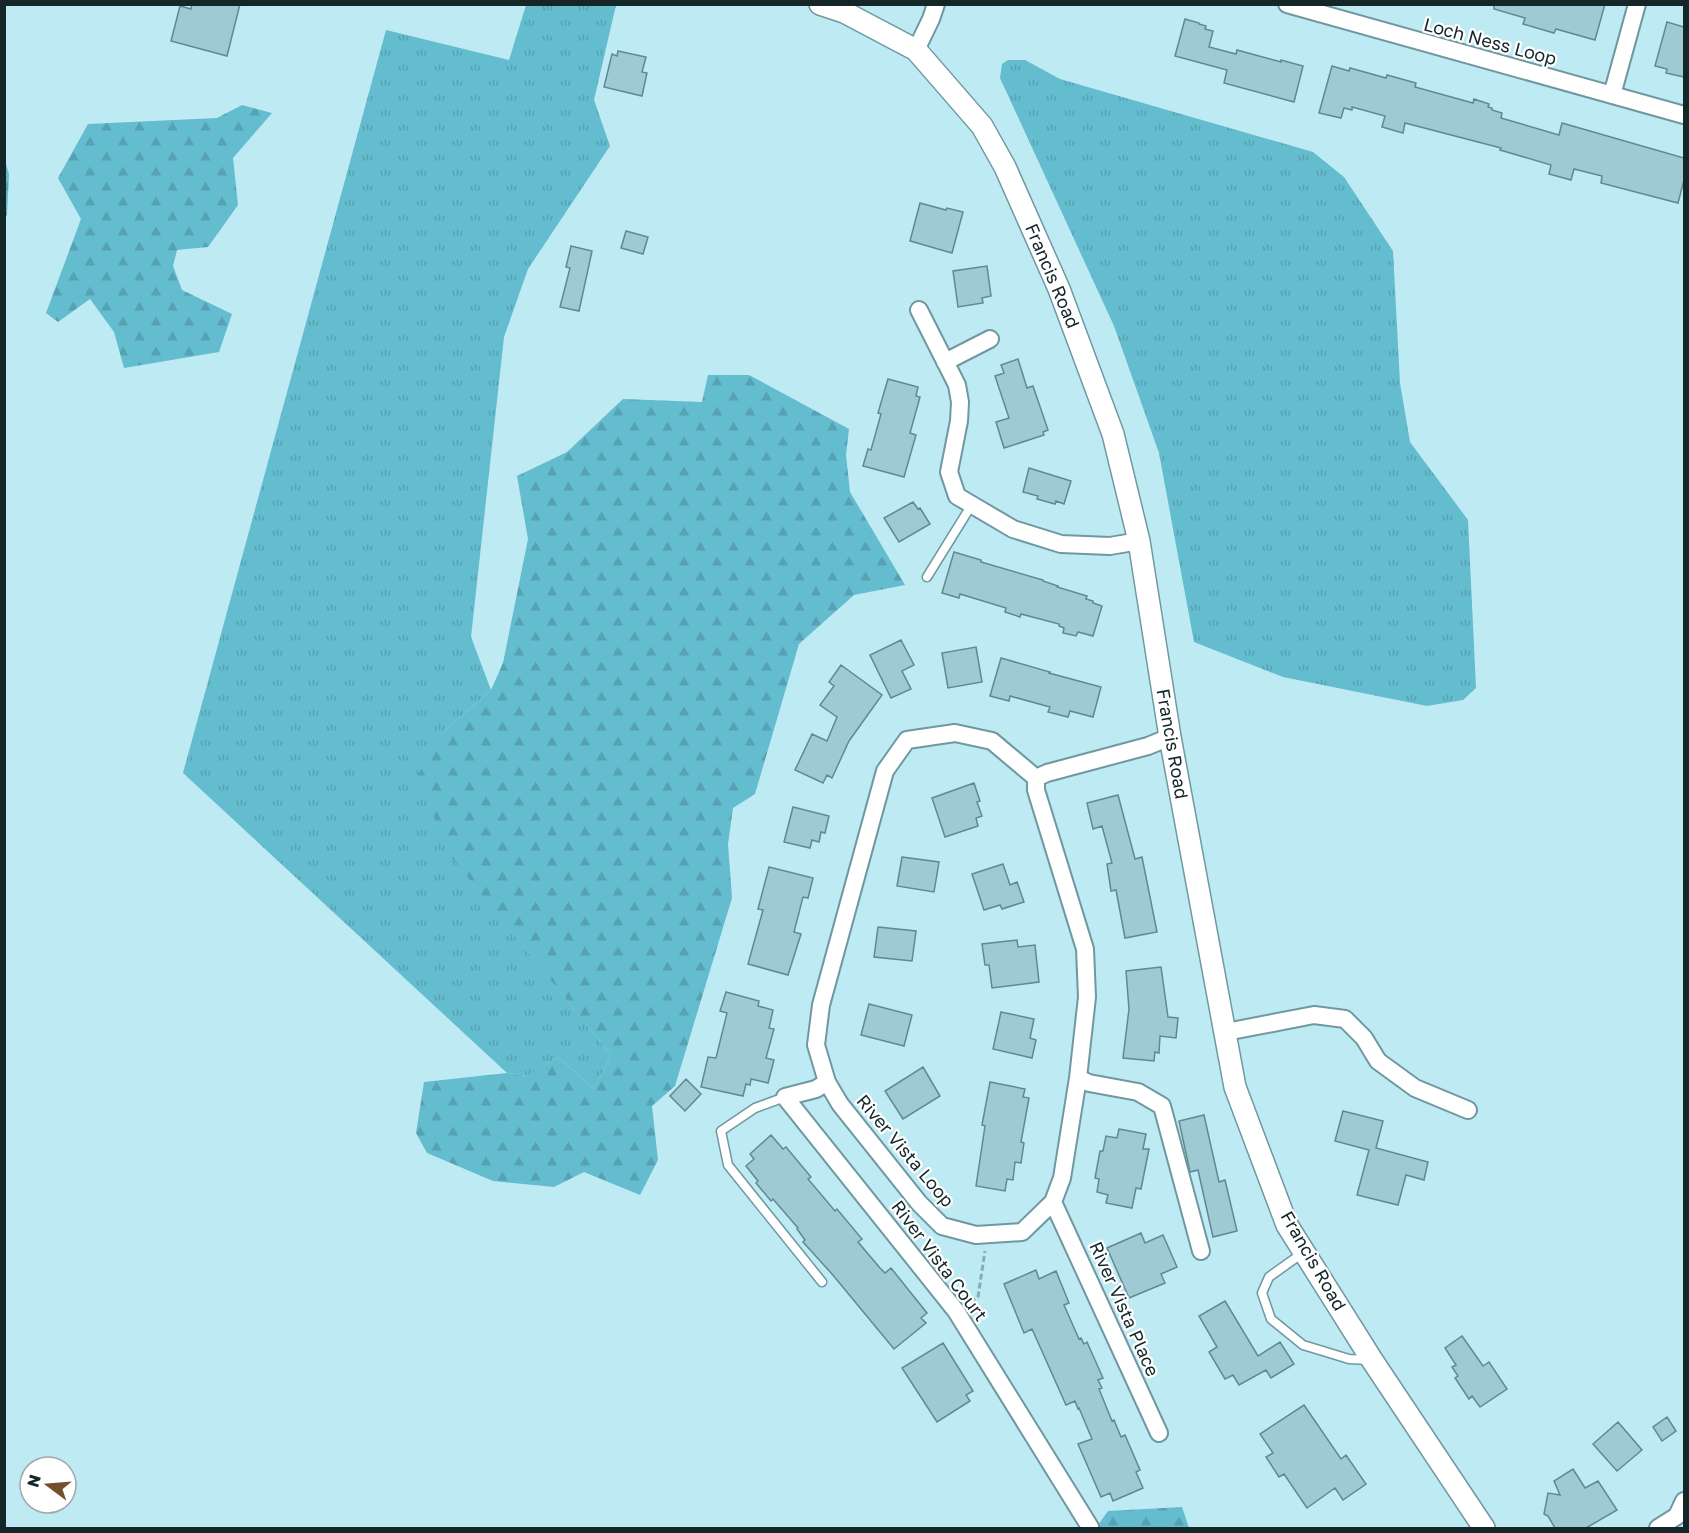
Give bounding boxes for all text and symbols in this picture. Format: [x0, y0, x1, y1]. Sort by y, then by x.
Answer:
street label: Loch Ness Loop [1421, 13, 1559, 69]
street label: Francis Road [1021, 220, 1085, 331]
street label: Francis Road [1152, 687, 1194, 801]
street label: River Vista Loop [852, 1090, 959, 1211]
street label: River Vista Court [887, 1196, 992, 1325]
street label: Francis Road [1276, 1207, 1351, 1314]
street label: River Vista Place [1085, 1238, 1164, 1379]
north arrow [18, 1455, 78, 1515]
text: N [22, 1472, 45, 1489]

